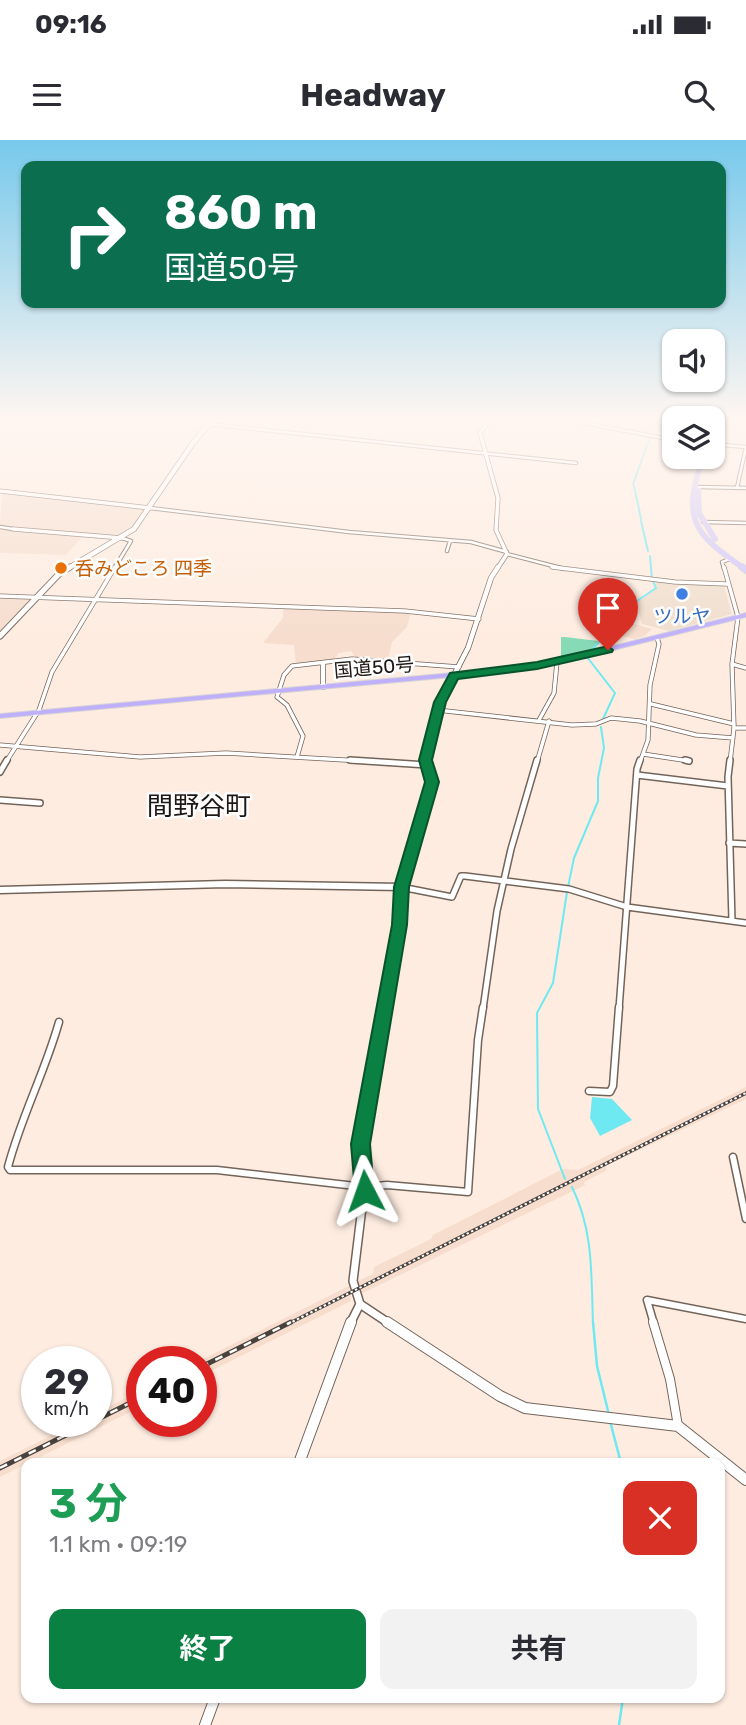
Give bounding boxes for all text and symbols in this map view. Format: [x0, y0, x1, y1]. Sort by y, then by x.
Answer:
text: 09:16 [35, 9, 107, 40]
icon: menu [28, 76, 66, 114]
text: Headway [300, 76, 446, 114]
icon: search [680, 76, 718, 114]
text: 860 m [164, 183, 318, 241]
icon: right [49, 189, 140, 280]
text: 国道50号 [164, 249, 299, 287]
map controls [662, 329, 725, 469]
button: sound [662, 329, 725, 392]
button: layers [662, 406, 725, 469]
place label: 呑みどころ 四季 [75, 557, 212, 580]
marker: 呑みどころ 四季 [53, 560, 69, 576]
pin [578, 578, 638, 650]
marker: ツルヤ [674, 586, 690, 602]
icon: arrive [589, 589, 627, 627]
place label: ツルヤ [653, 605, 711, 628]
street label: 国道50号 [333, 653, 415, 682]
district label: 間野谷町 [147, 791, 251, 822]
position arrow [328, 1154, 402, 1228]
speed limit sign: 40 [126, 1346, 217, 1437]
text: 29 [44, 1361, 89, 1403]
text: km/h [44, 1398, 89, 1420]
text: 3 分 [49, 1479, 128, 1529]
button: close [623, 1481, 697, 1555]
text: 1.1 km · 09:19 [49, 1530, 187, 1558]
button: 終了 [49, 1609, 366, 1689]
button: 共有 [380, 1609, 697, 1689]

